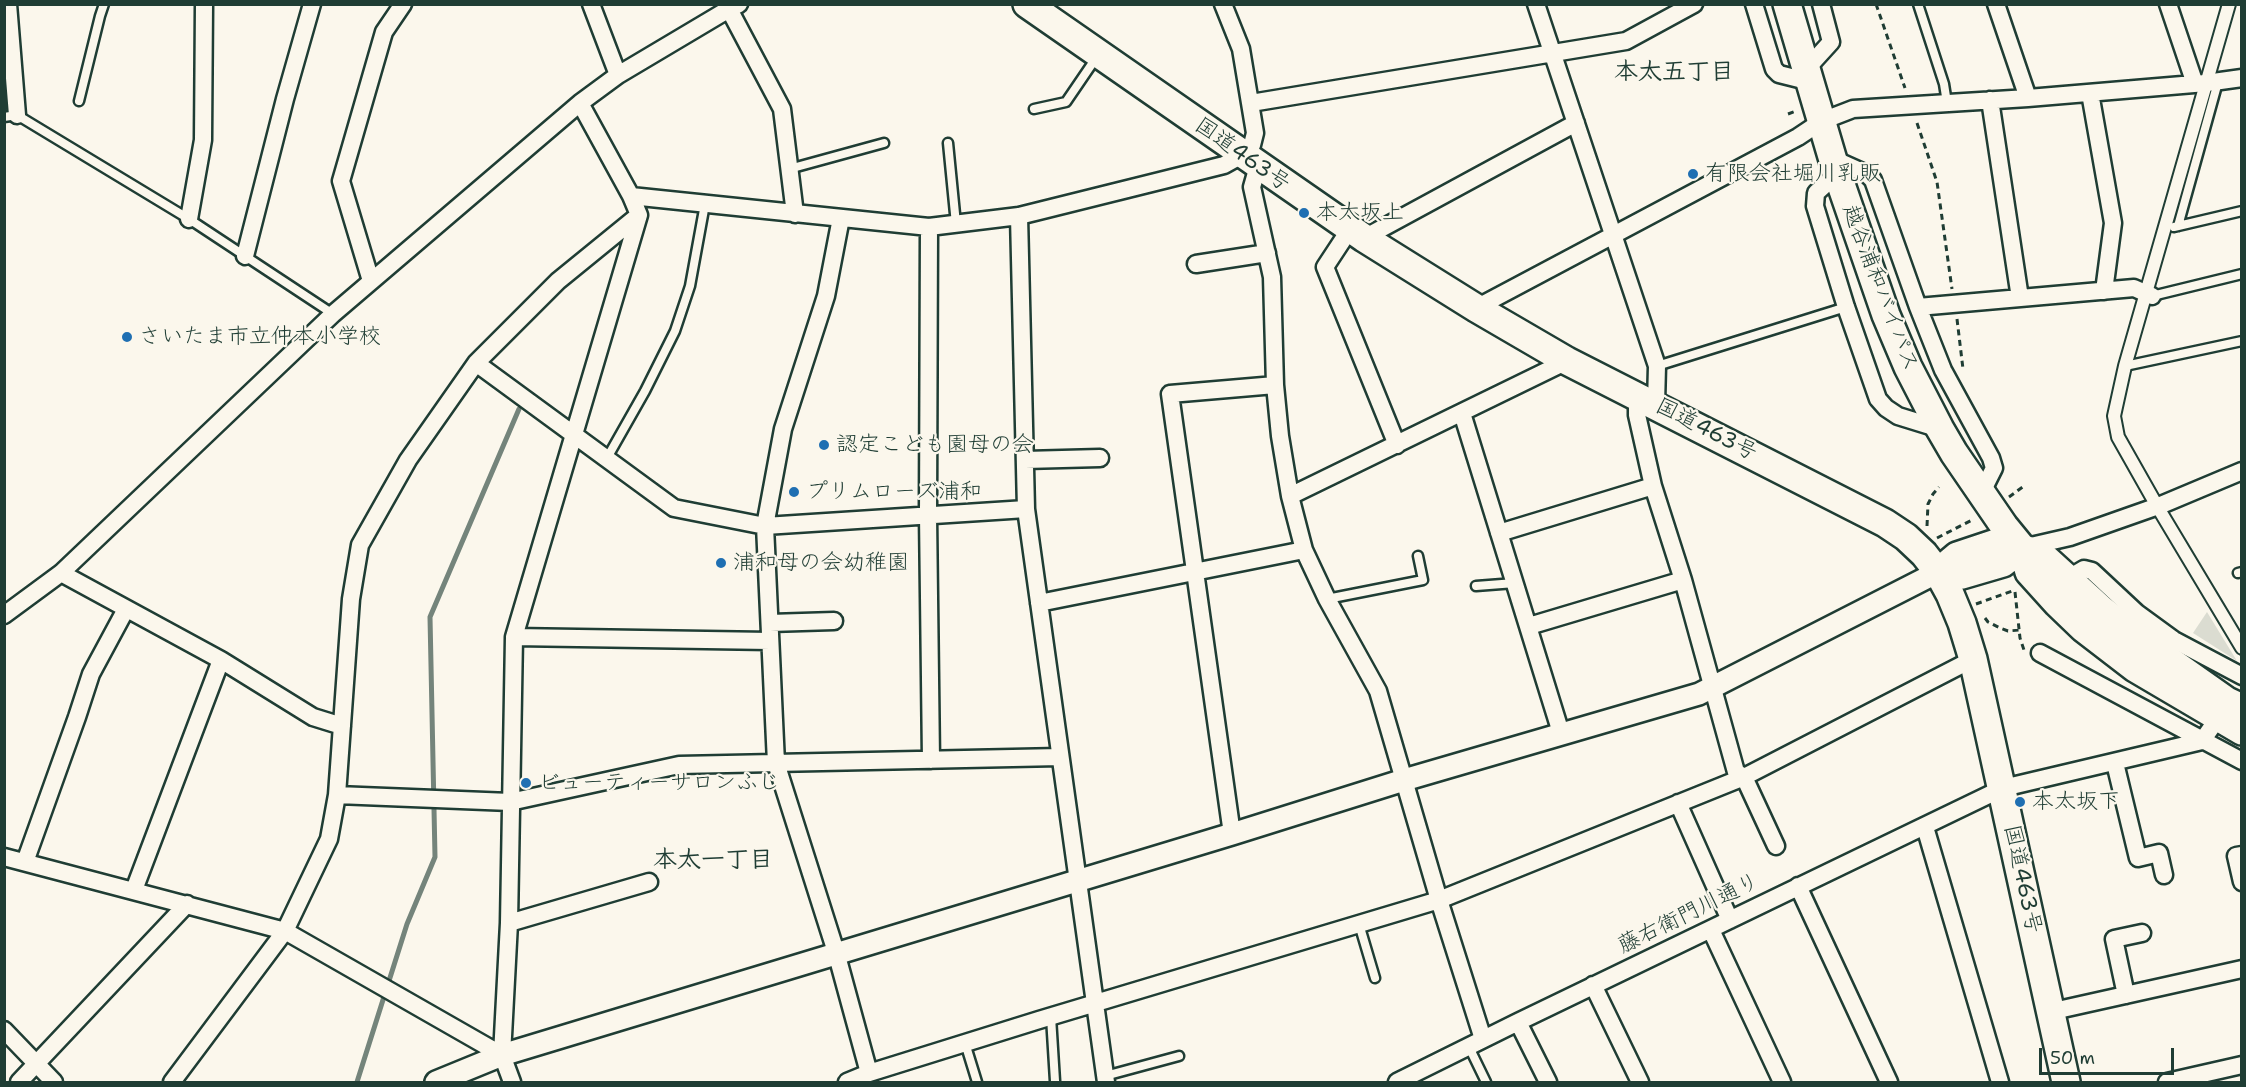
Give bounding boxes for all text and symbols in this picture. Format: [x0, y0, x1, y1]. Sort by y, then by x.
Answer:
district label: 本太五丁目 [1614, 59, 1734, 87]
street label: 国道463号 [1189, 113, 1295, 197]
place label: 有限会社堀川乳販 [1705, 161, 1881, 187]
marker: 有限会社堀川乳販 [1686, 167, 1700, 181]
place label: 本太坂上 [1316, 200, 1404, 226]
street label: 越谷浦和バイパス [1836, 201, 1924, 375]
marker: 本太坂上 [1297, 206, 1311, 220]
place label: さいたま市立仲本小学校 [139, 324, 381, 350]
marker: さいたま市立仲本小学校 [120, 330, 134, 344]
street label: 国道463号 [1651, 393, 1761, 467]
place label: 認定こども園母の会 [836, 432, 1034, 458]
marker: 認定こども園母の会 [817, 438, 831, 452]
place label: プリムローズ浦和 [806, 479, 982, 505]
marker: プリムローズ浦和 [787, 485, 801, 499]
place label: 浦和母の会幼稚園 [733, 550, 909, 576]
marker: 浦和母の会幼稚園 [714, 556, 728, 570]
place label: ビューティーサロンふじ [538, 770, 780, 796]
marker: ビューティーサロンふじ [519, 776, 533, 790]
place label: 本太坂下 [2032, 789, 2120, 815]
marker: 本太坂下 [2013, 795, 2027, 809]
street label: 国道463号 [1998, 822, 2046, 936]
district label: 本太一丁目 [653, 847, 773, 875]
street label: 藤右衛門川通り [1614, 868, 1764, 960]
scale bar [2042, 1036, 2177, 1074]
text: 50 m [2050, 1046, 2095, 1070]

